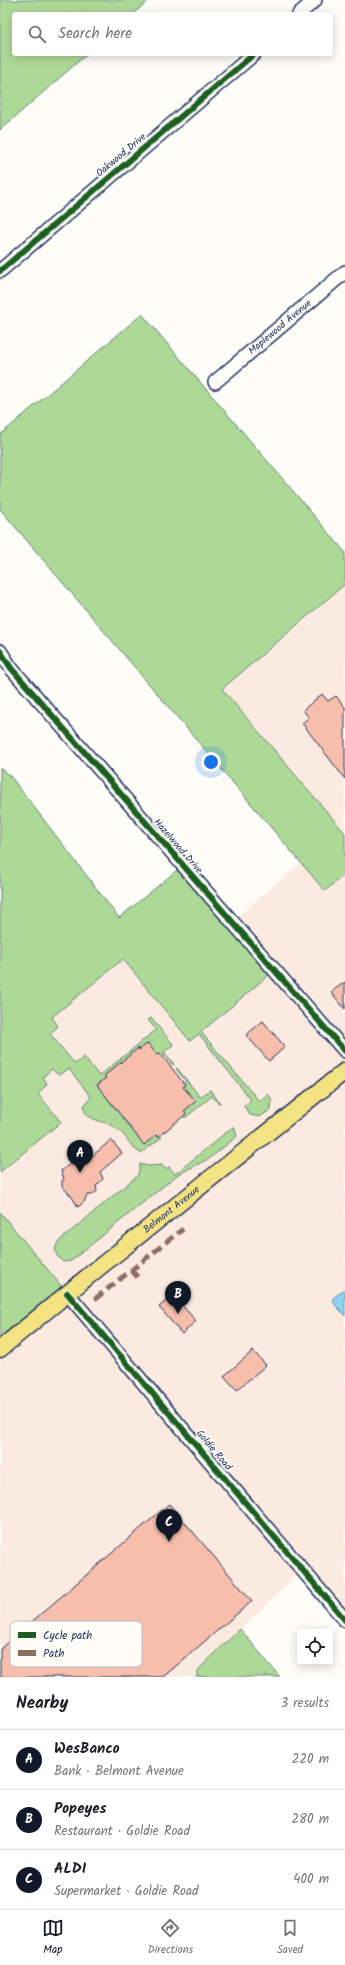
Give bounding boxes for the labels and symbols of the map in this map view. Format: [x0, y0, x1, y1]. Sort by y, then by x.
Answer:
street label: Oakwood Drive [92, 129, 150, 181]
street label: Maplewood Avenue [245, 295, 315, 359]
your location [201, 752, 221, 772]
street label: Hazelwood Drive [150, 815, 207, 877]
pin: A [67, 1140, 93, 1173]
street label: Belmont Avenue [140, 1182, 204, 1237]
pin: B [165, 1281, 191, 1314]
street label: Goldie Road [192, 1426, 237, 1475]
pin: C [156, 1509, 182, 1542]
legend [10, 1621, 142, 1667]
text: Cycle path [43, 1627, 92, 1645]
text: Path [43, 1645, 64, 1663]

